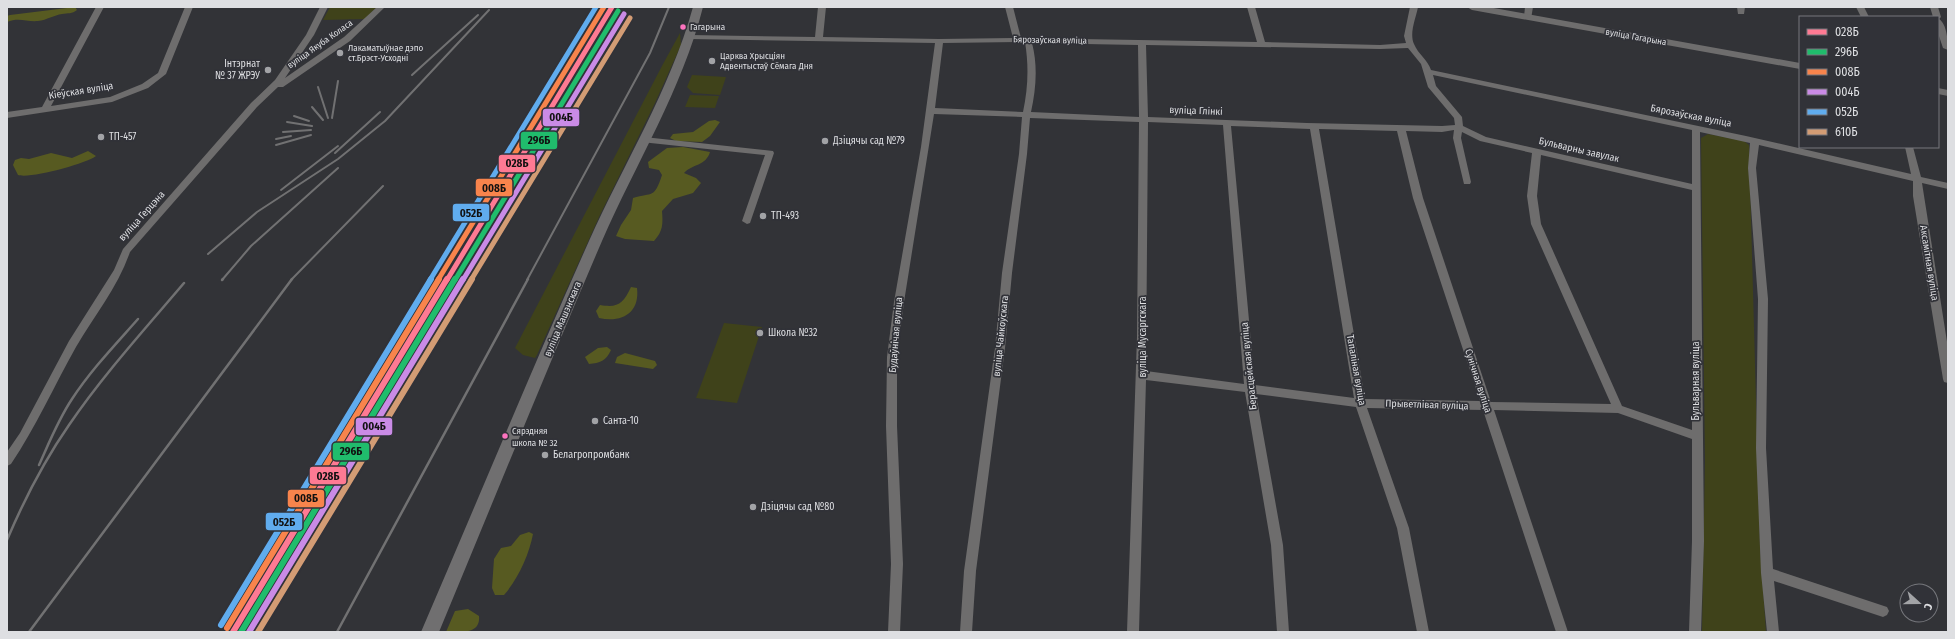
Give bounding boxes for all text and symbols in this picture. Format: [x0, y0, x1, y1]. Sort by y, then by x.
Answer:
legend [1799, 16, 1939, 148]
street label: вуліца Якуба Коласа [285, 17, 355, 70]
marker: Гагарына [678, 22, 688, 32]
place label: Гагарына [690, 22, 726, 32]
text: 028Б [1835, 25, 1859, 39]
street label: вуліца Гагарына [1605, 27, 1668, 47]
street label: Бярозаўская вуліца [1013, 34, 1088, 46]
place label: Лакаматыўнае дэпо ст.Брэст-Усходні [348, 43, 424, 63]
text: 296Б [1835, 45, 1858, 59]
marker: Лакаматыўнае дэпо ст.Брэст-Усходні [335, 48, 345, 58]
place label: Царква Хрысціян Адвентыстаў Сёмага Дня [720, 51, 813, 71]
marker: Царква Хрысціян Адвентыстаў Сёмага Дня [707, 56, 717, 66]
place label: Інтэрнат № 37 ЖРЭУ [215, 58, 261, 82]
marker: Інтэрнат № 37 ЖРЭУ [263, 65, 273, 75]
text: 008Б [1835, 65, 1860, 79]
street label: Кіеўская вуліца [48, 79, 114, 102]
text: 004Б [1835, 85, 1860, 99]
street label: Бярозаўская вуліца [1650, 101, 1733, 130]
street label: вуліца Глінкі [1169, 103, 1223, 118]
text: 052Б [1835, 105, 1858, 119]
line badge: 004Б [542, 108, 580, 127]
text: 004Б [549, 111, 573, 124]
text: 610Б [1835, 125, 1858, 139]
place label: ТП-457 [109, 131, 136, 143]
line badge: 296Б [520, 131, 558, 150]
marker: ТП-457 [96, 132, 106, 142]
text: 296Б [527, 134, 550, 147]
place label: Дзіцячы сад №79 [832, 134, 905, 147]
street label: Бульварны завулак [1538, 135, 1621, 165]
marker: Дзіцячы сад №79 [820, 136, 830, 146]
line badge: 028Б [498, 154, 536, 173]
text: 028Б [506, 157, 528, 170]
line badge: 008Б [475, 178, 513, 197]
text: 008Б [482, 182, 506, 195]
street label: вуліца Герцэна [116, 188, 168, 243]
line badge: 052Б [452, 203, 490, 222]
text: 052Б [460, 207, 482, 220]
place label: ТП-493 [771, 210, 800, 222]
marker: ТП-493 [758, 211, 768, 221]
street label: Аксамітная вуліца [1917, 224, 1942, 302]
street label: вуліца Машэнскага [541, 279, 584, 358]
street label: вуліца Чайкоўскага [990, 295, 1011, 377]
street label: Будаўнічая вуліца [886, 296, 905, 373]
street label: вуліца Мусаргскага [1136, 296, 1149, 378]
street label: Берасцейская вуліца [1237, 321, 1260, 411]
place label: Школа №32 [768, 327, 818, 339]
marker: Школа №32 [755, 328, 765, 338]
street label: Тапаліная вуліца [1344, 334, 1369, 406]
street label: Бульварная вуліца [1689, 341, 1702, 421]
street label: Сунічная вуліца [1462, 347, 1495, 415]
street label: Прыветлівая вуліца [1385, 397, 1469, 412]
place label: Санта-10 [603, 415, 639, 427]
marker: Санта-10 [590, 416, 600, 426]
line badge: 004Б [355, 417, 393, 436]
text: 004Б [362, 420, 386, 433]
place label: Сярэдняя школа № 32 [512, 426, 558, 448]
marker: Сярэдняя школа № 32 [500, 431, 510, 441]
line badge: 296Б [332, 442, 370, 461]
text: 296Б [339, 445, 362, 458]
place label: Белагропромбанк [553, 449, 630, 461]
marker: Белагропромбанк [540, 450, 550, 460]
line badge: 028Б [309, 466, 347, 485]
text: 028Б [317, 470, 339, 483]
line badge: 008Б [287, 489, 325, 508]
text: 008Б [294, 492, 318, 505]
place label: Дзіцячы сад №80 [760, 500, 834, 513]
marker: Дзіцячы сад №80 [748, 502, 758, 512]
line badge: 052Б [265, 512, 303, 531]
text: 052Б [273, 516, 295, 529]
north arrow [1899, 583, 1939, 623]
text: С [1921, 601, 1935, 612]

